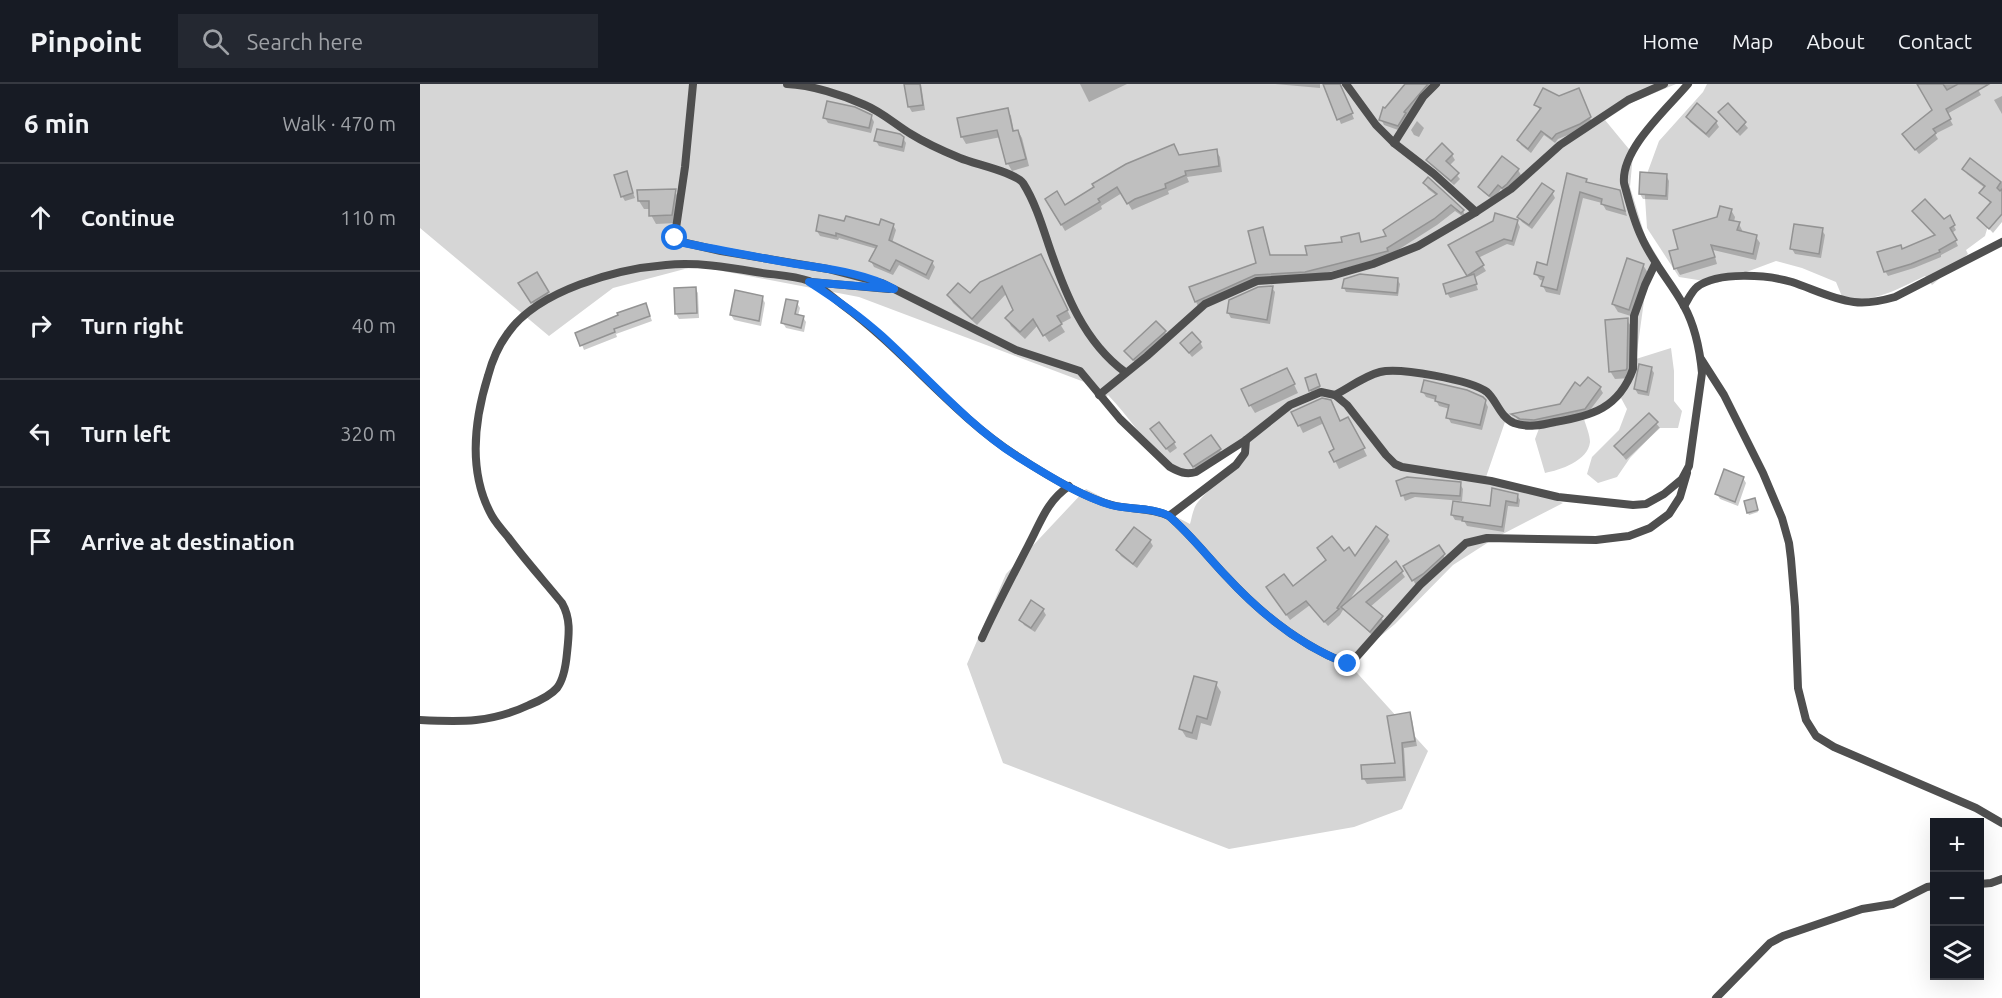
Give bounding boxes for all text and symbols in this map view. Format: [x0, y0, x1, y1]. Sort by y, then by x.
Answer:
search box [178, 14, 598, 68]
icon: search [199, 25, 232, 58]
text: Pinpoint [30, 26, 142, 57]
text: Search here [247, 29, 363, 54]
text: Home [1642, 29, 1699, 53]
text: Map [1732, 29, 1773, 53]
text: About [1806, 29, 1865, 53]
text: Contact [1898, 29, 1972, 53]
text: 6 min [24, 109, 90, 138]
text: Walk · 470 m [283, 112, 396, 135]
icon: ahead [24, 201, 57, 234]
text: Continue [81, 205, 175, 230]
text: 110 m [340, 206, 396, 229]
route start [661, 224, 687, 250]
icon: right [24, 309, 57, 342]
text: Turn right [81, 313, 183, 338]
text: 40 m [352, 314, 396, 337]
icon: left [24, 417, 57, 450]
text: Turn left [81, 421, 171, 446]
text: 320 m [340, 422, 396, 445]
icon: arrive [24, 525, 57, 558]
text: Arrive at destination [81, 529, 295, 554]
route end [1334, 650, 1360, 676]
map controls [1930, 818, 1984, 980]
button: + [1930, 818, 1984, 872]
button: − [1930, 872, 1984, 926]
button: layers [1930, 926, 1984, 980]

